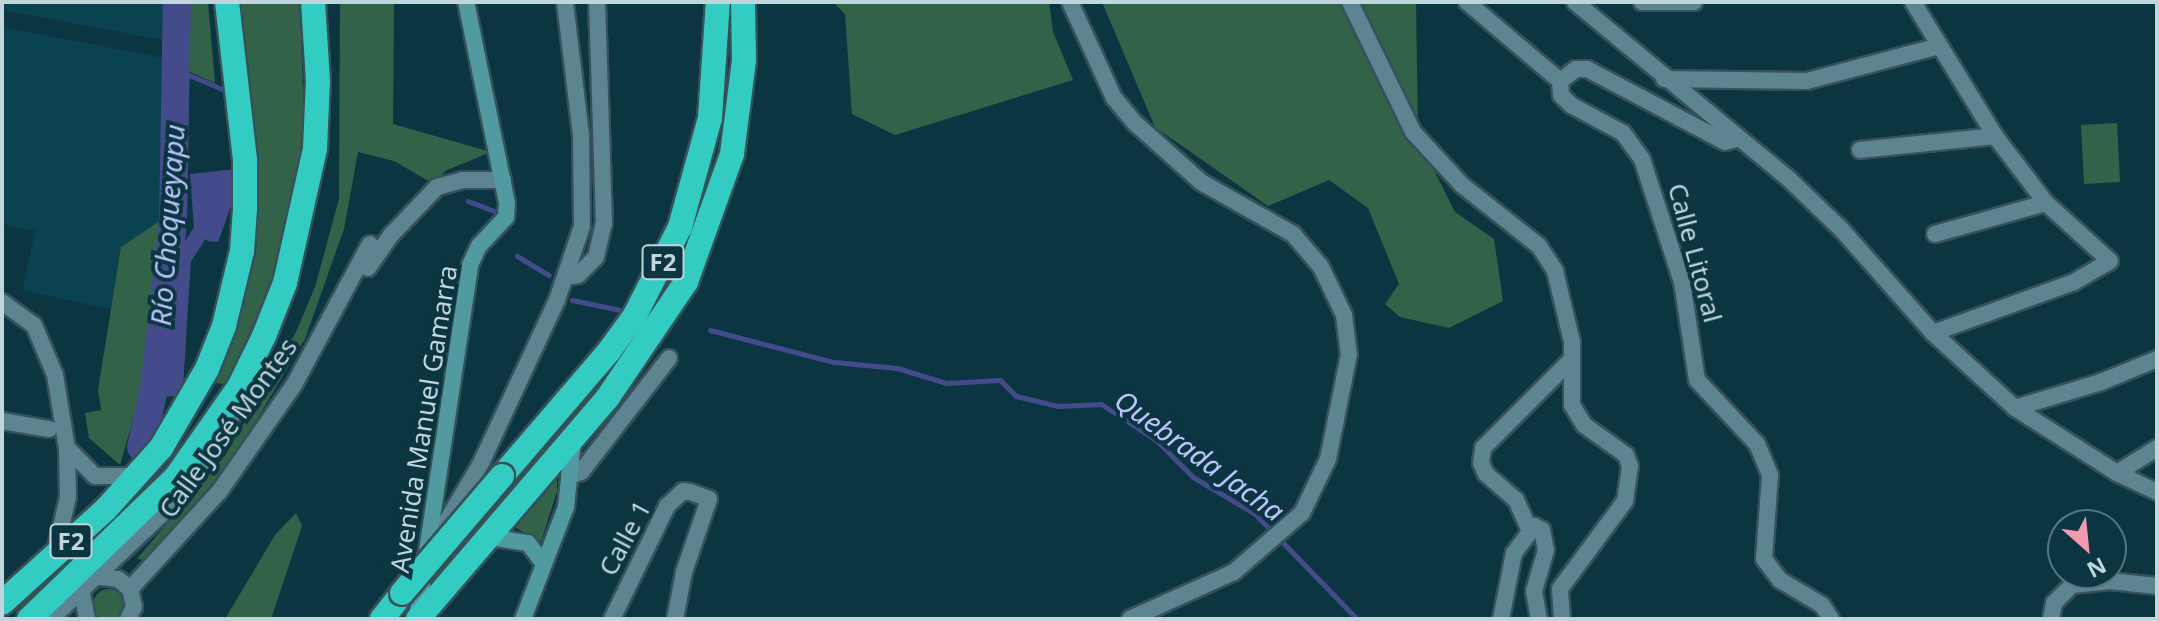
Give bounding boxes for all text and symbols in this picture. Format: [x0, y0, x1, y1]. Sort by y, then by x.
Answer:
water label: Río Choqueyapu [143, 123, 191, 327]
street label: Calle Litoral [1661, 180, 1729, 326]
road number: F2 [641, 242, 685, 282]
street label: Avenida Manuel Gamarra [384, 263, 464, 575]
street label: Calle José Montes [152, 332, 304, 524]
water label: Quebrada Jacha [1109, 382, 1291, 528]
street label: Calle 1 [592, 495, 658, 581]
north arrow [2047, 509, 2127, 589]
road number: F2 [49, 521, 93, 561]
text: N [2082, 551, 2112, 586]

